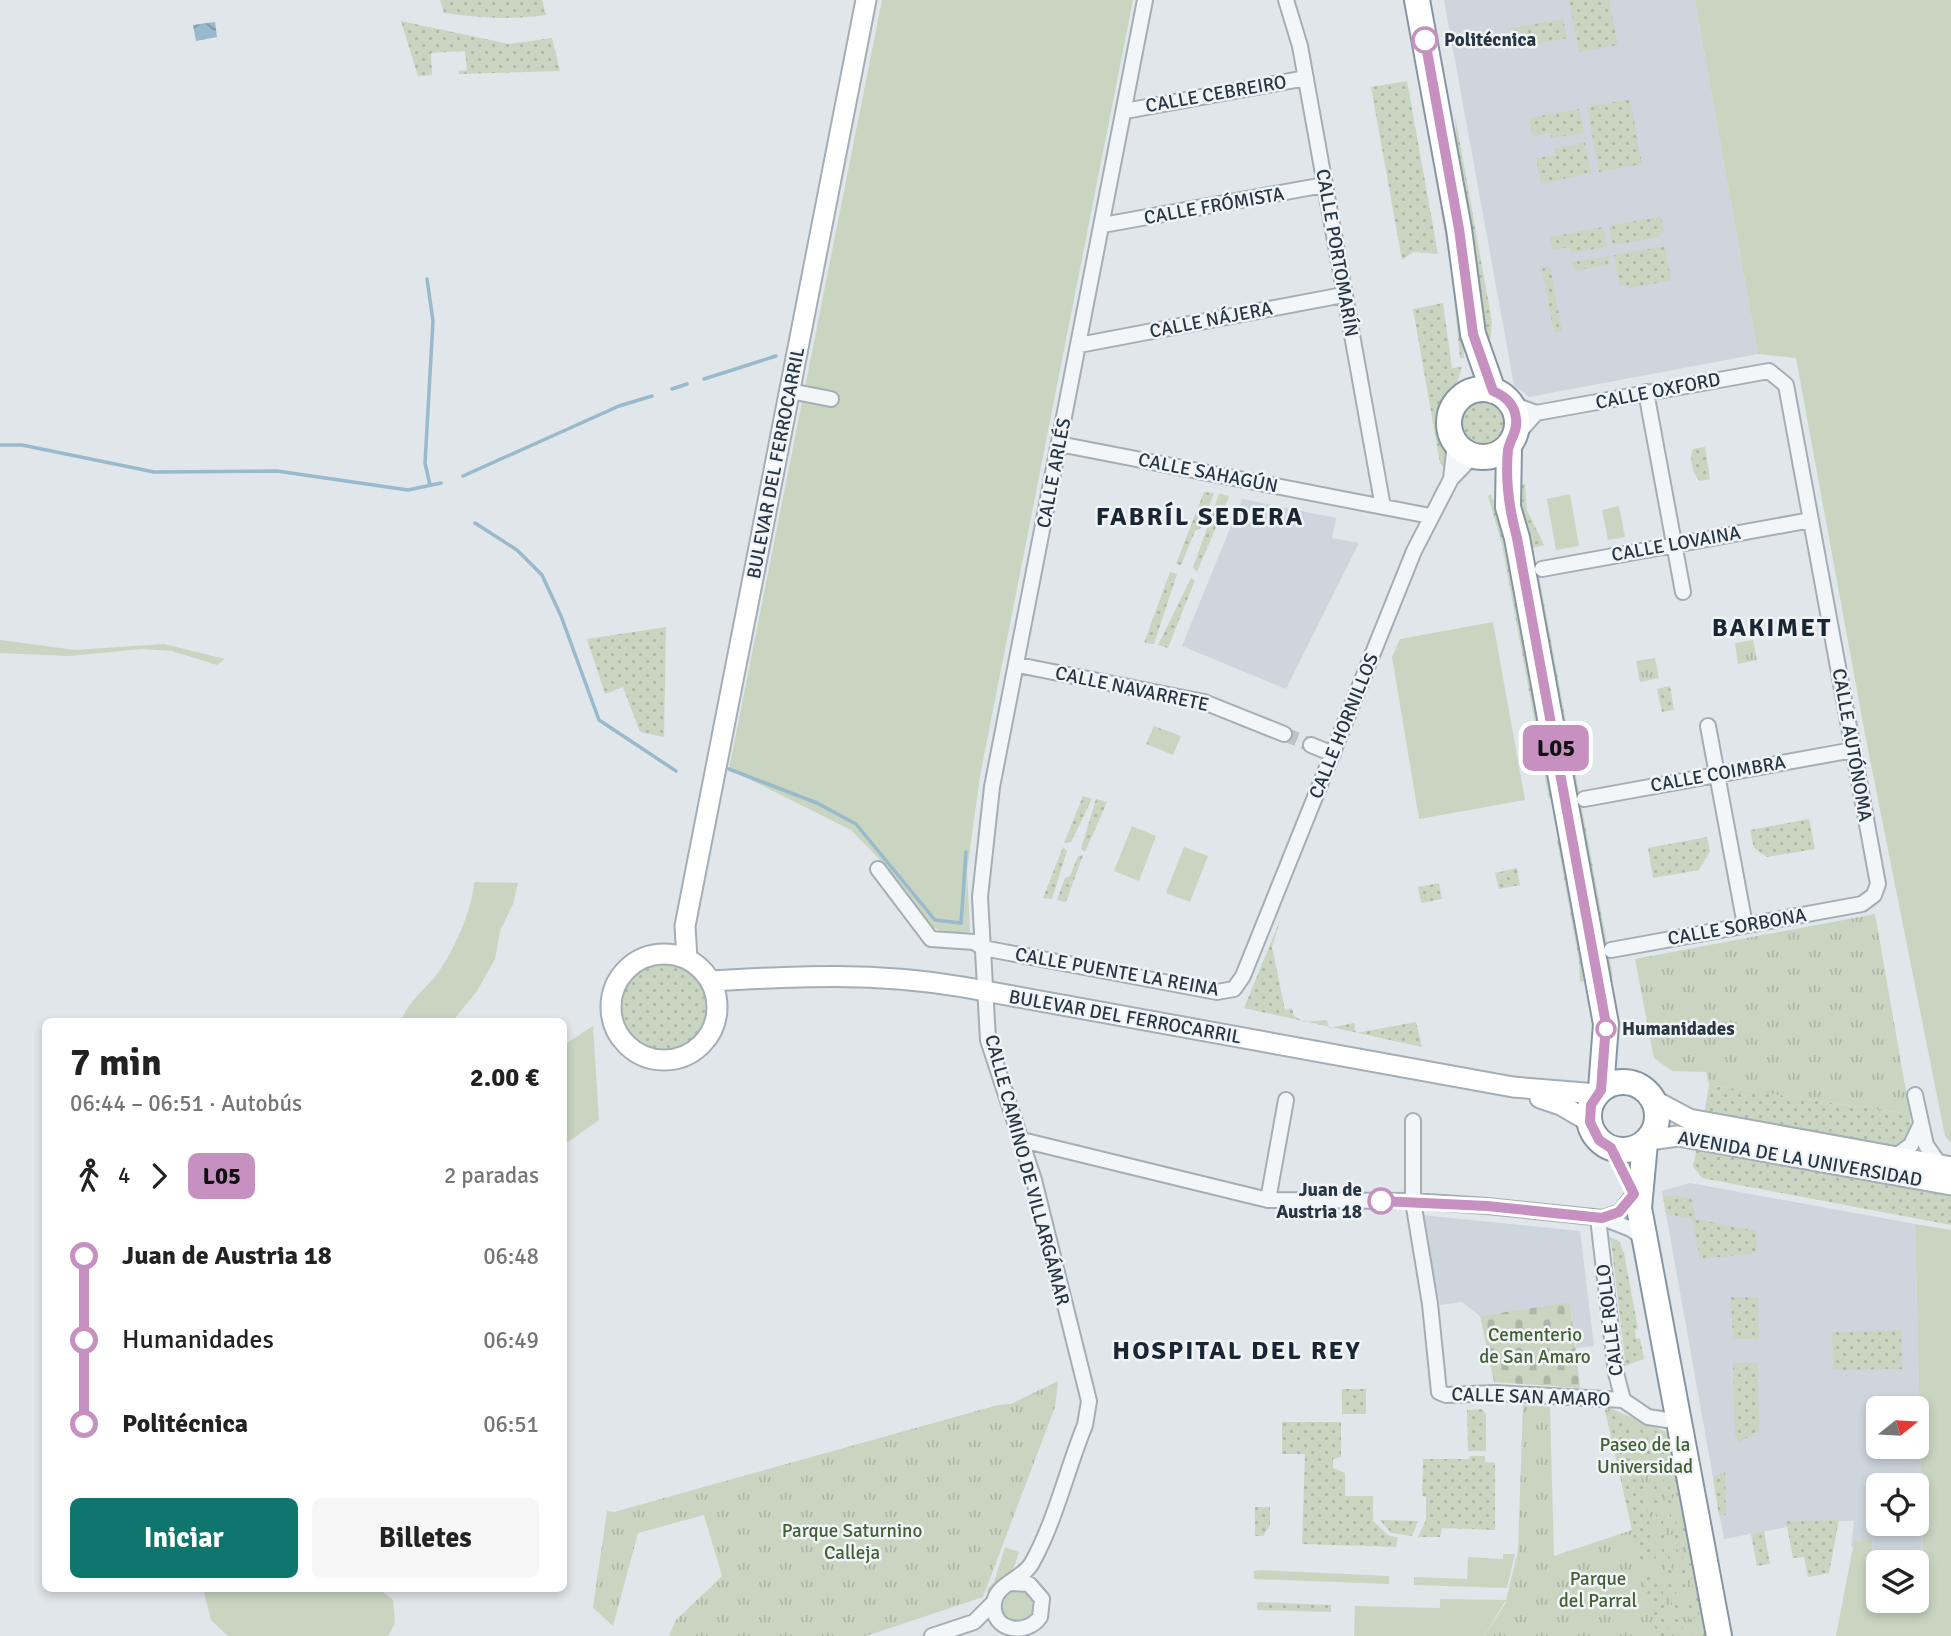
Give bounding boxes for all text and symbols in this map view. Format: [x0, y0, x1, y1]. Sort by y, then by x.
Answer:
marker: Politécnica [1412, 27, 1438, 53]
place label: Politécnica [1444, 28, 1536, 52]
street label: CALLE CEBREIRO [1144, 70, 1288, 118]
street label: CALLE PORTOMARÍN [1310, 167, 1364, 339]
street label: CALLE FRÓMISTA [1142, 182, 1286, 230]
street label: CALLE NÁJERA [1148, 296, 1275, 344]
street label: BULEVAR DEL FERROCARRIL [742, 345, 810, 581]
street label: CALLE OXFORD [1593, 367, 1723, 415]
street label: CALLE ARLÉS [1032, 416, 1076, 530]
street label: CALLE SAHAGÚN [1136, 448, 1280, 498]
district label: FABRÍL SEDERA [1096, 501, 1304, 533]
street label: CALLE LOVAINA [1610, 521, 1743, 567]
district label: BAKIMET [1712, 612, 1832, 644]
street label: CALLE HORNILLOS [1304, 650, 1384, 802]
street label: CALLE NAVARRETE [1053, 661, 1211, 717]
street label: CALLE AUTÓNOMA [1827, 667, 1877, 824]
line badge: L05 [1516, 725, 1596, 771]
text: L05 [1537, 733, 1575, 763]
street label: CALLE COIMBRA [1649, 750, 1788, 798]
street label: CALLE SORBONA [1666, 903, 1809, 951]
street label: CALLE PUENTE LA REINA [1013, 942, 1221, 1002]
street label: BULEVAR DEL FERROCARRIL [1007, 985, 1243, 1049]
place label: Humanidades [1622, 1017, 1735, 1041]
marker: Humanidades [1596, 1019, 1616, 1039]
street label: CALLE CAMINO DE VILLARGÁMAR [979, 1032, 1075, 1308]
text: 7 min [70, 1039, 162, 1086]
text: 2.00 € [470, 1062, 539, 1094]
text: 06:44 – 06:51 · Autobús [70, 1089, 302, 1118]
street label: AVENIDA DE LA UNIVERSIDAD [1676, 1126, 1924, 1192]
icon: walk [70, 1157, 108, 1195]
icon: forward [140, 1157, 178, 1195]
text: 4 [118, 1161, 130, 1190]
text: L05 [202, 1161, 241, 1191]
text: 2 paradas [444, 1161, 539, 1190]
place label: Juan de Austria 18 [1276, 1178, 1362, 1224]
marker: Juan de Austria 18 [1368, 1188, 1394, 1214]
text: Juan de Austria 18 [122, 1240, 332, 1272]
text: 06:48 [483, 1242, 539, 1271]
street label: CALLE ROLLO [1591, 1263, 1629, 1377]
park label: Cementerio de San Amaro [1479, 1323, 1591, 1369]
text: Humanidades [122, 1324, 274, 1356]
text: 06:49 [483, 1326, 539, 1355]
district label: HOSPITAL DEL REY [1112, 1335, 1362, 1367]
street label: CALLE SAN AMARO [1451, 1382, 1611, 1412]
north arrow [1866, 1396, 1928, 1460]
map controls [1866, 1396, 1929, 1613]
text: Politécnica [122, 1408, 248, 1440]
text: 06:51 [483, 1410, 539, 1439]
park label: Paseo de la Universidad [1597, 1433, 1693, 1479]
button: locate [1866, 1473, 1929, 1536]
button: Iniciar [70, 1498, 298, 1578]
button: Billetes [312, 1498, 539, 1578]
park label: Parque Saturnino Calleja [782, 1519, 922, 1565]
button: layers [1866, 1550, 1929, 1613]
park label: Parque del Parral [1559, 1567, 1637, 1613]

